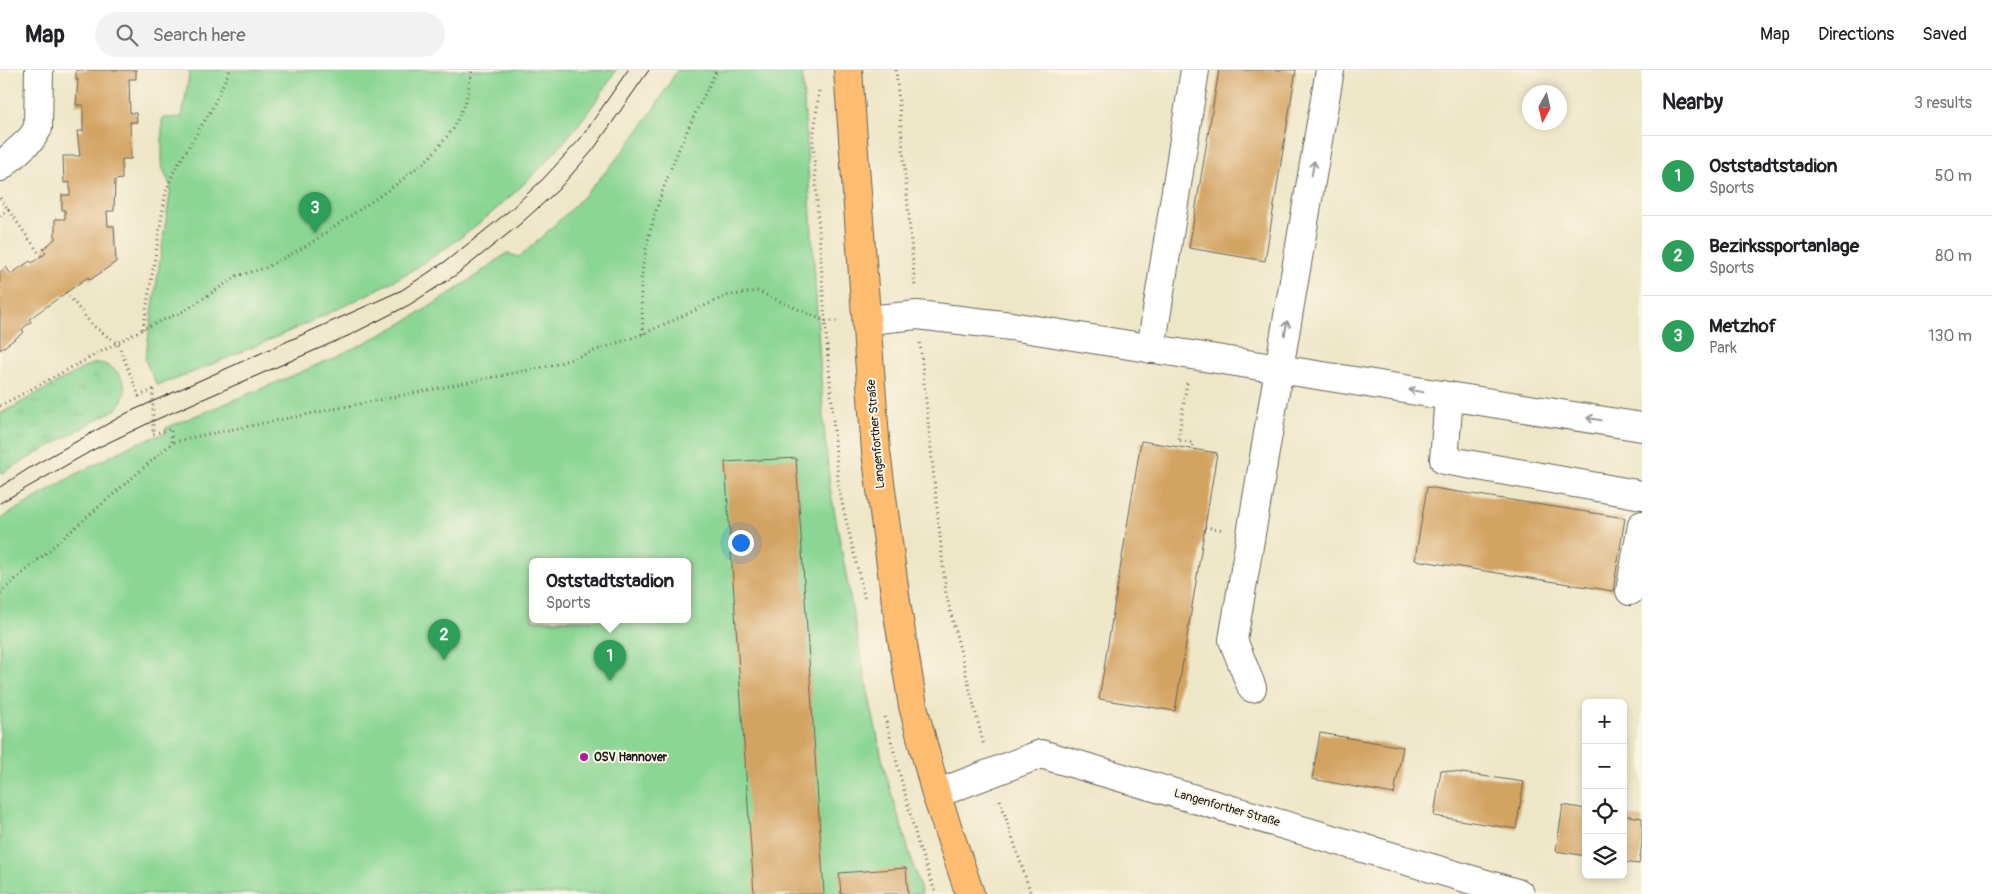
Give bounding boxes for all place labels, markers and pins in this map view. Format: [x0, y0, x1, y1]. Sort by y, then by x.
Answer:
pin: 3 [299, 192, 331, 233]
pin: 2 [428, 619, 460, 660]
pin: 1 [594, 640, 626, 681]
place label: OSV Hannover [594, 750, 668, 765]
marker: OSV Hannover [578, 751, 590, 763]

